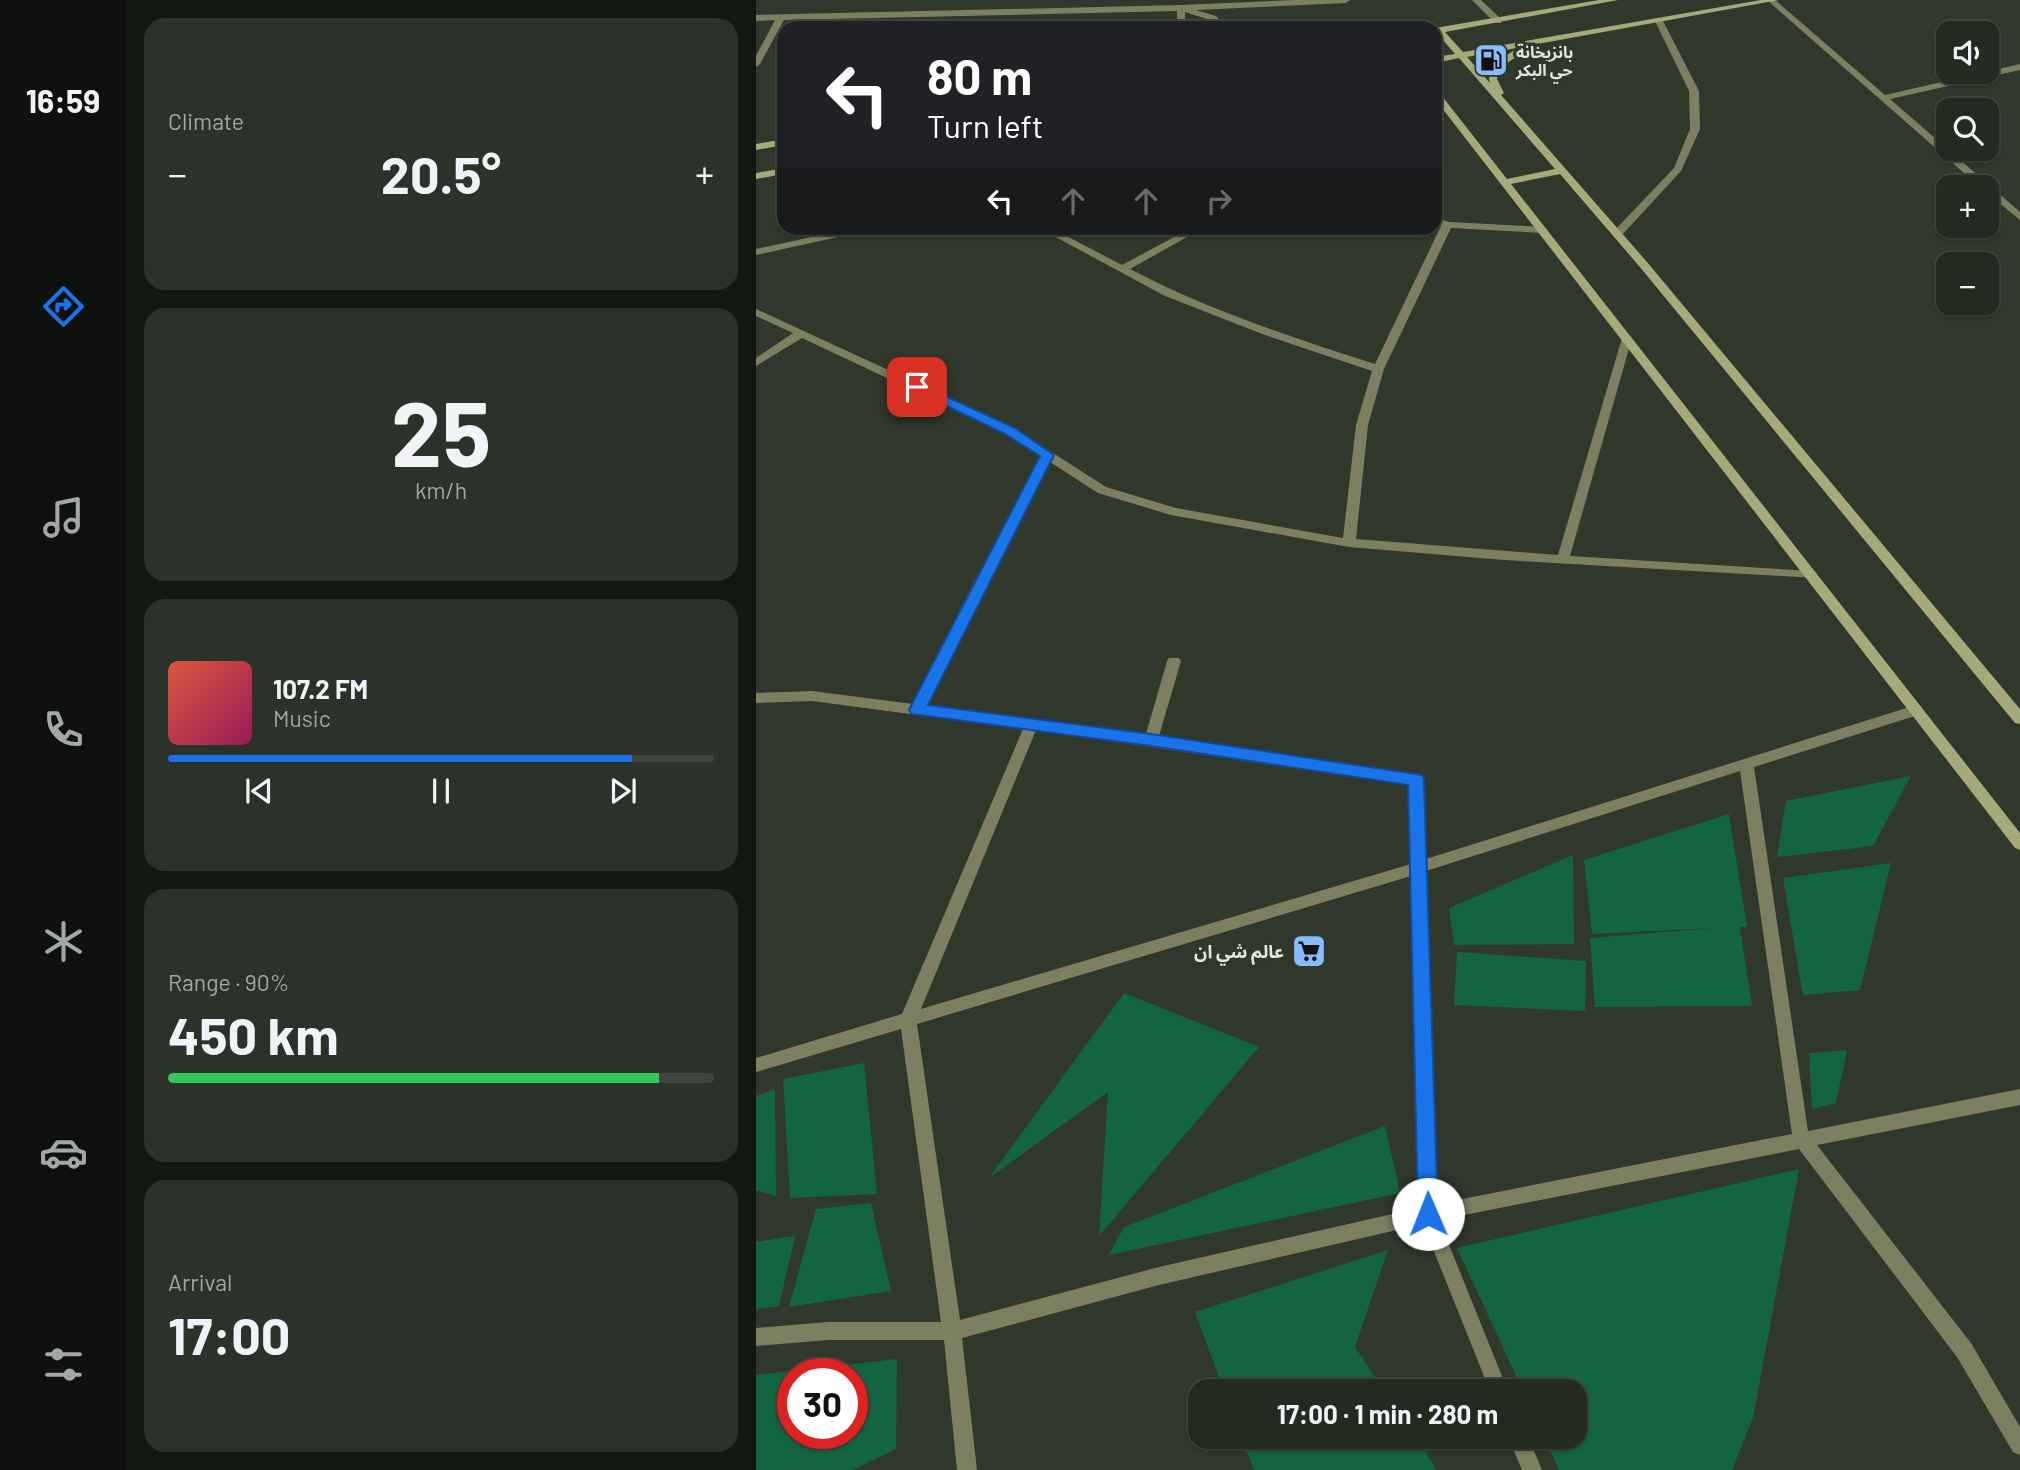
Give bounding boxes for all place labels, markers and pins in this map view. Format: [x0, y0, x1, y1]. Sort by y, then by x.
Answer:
fuel station icon: بانزيخانة حي البكر [1472, 41, 1510, 79]
place label: بانزيخانة حي البكر [1515, 42, 1573, 83]
pin [887, 357, 947, 417]
supermarket icon: عالم شي ان [1290, 932, 1328, 970]
place label: عالم شي ان [1194, 940, 1284, 966]

